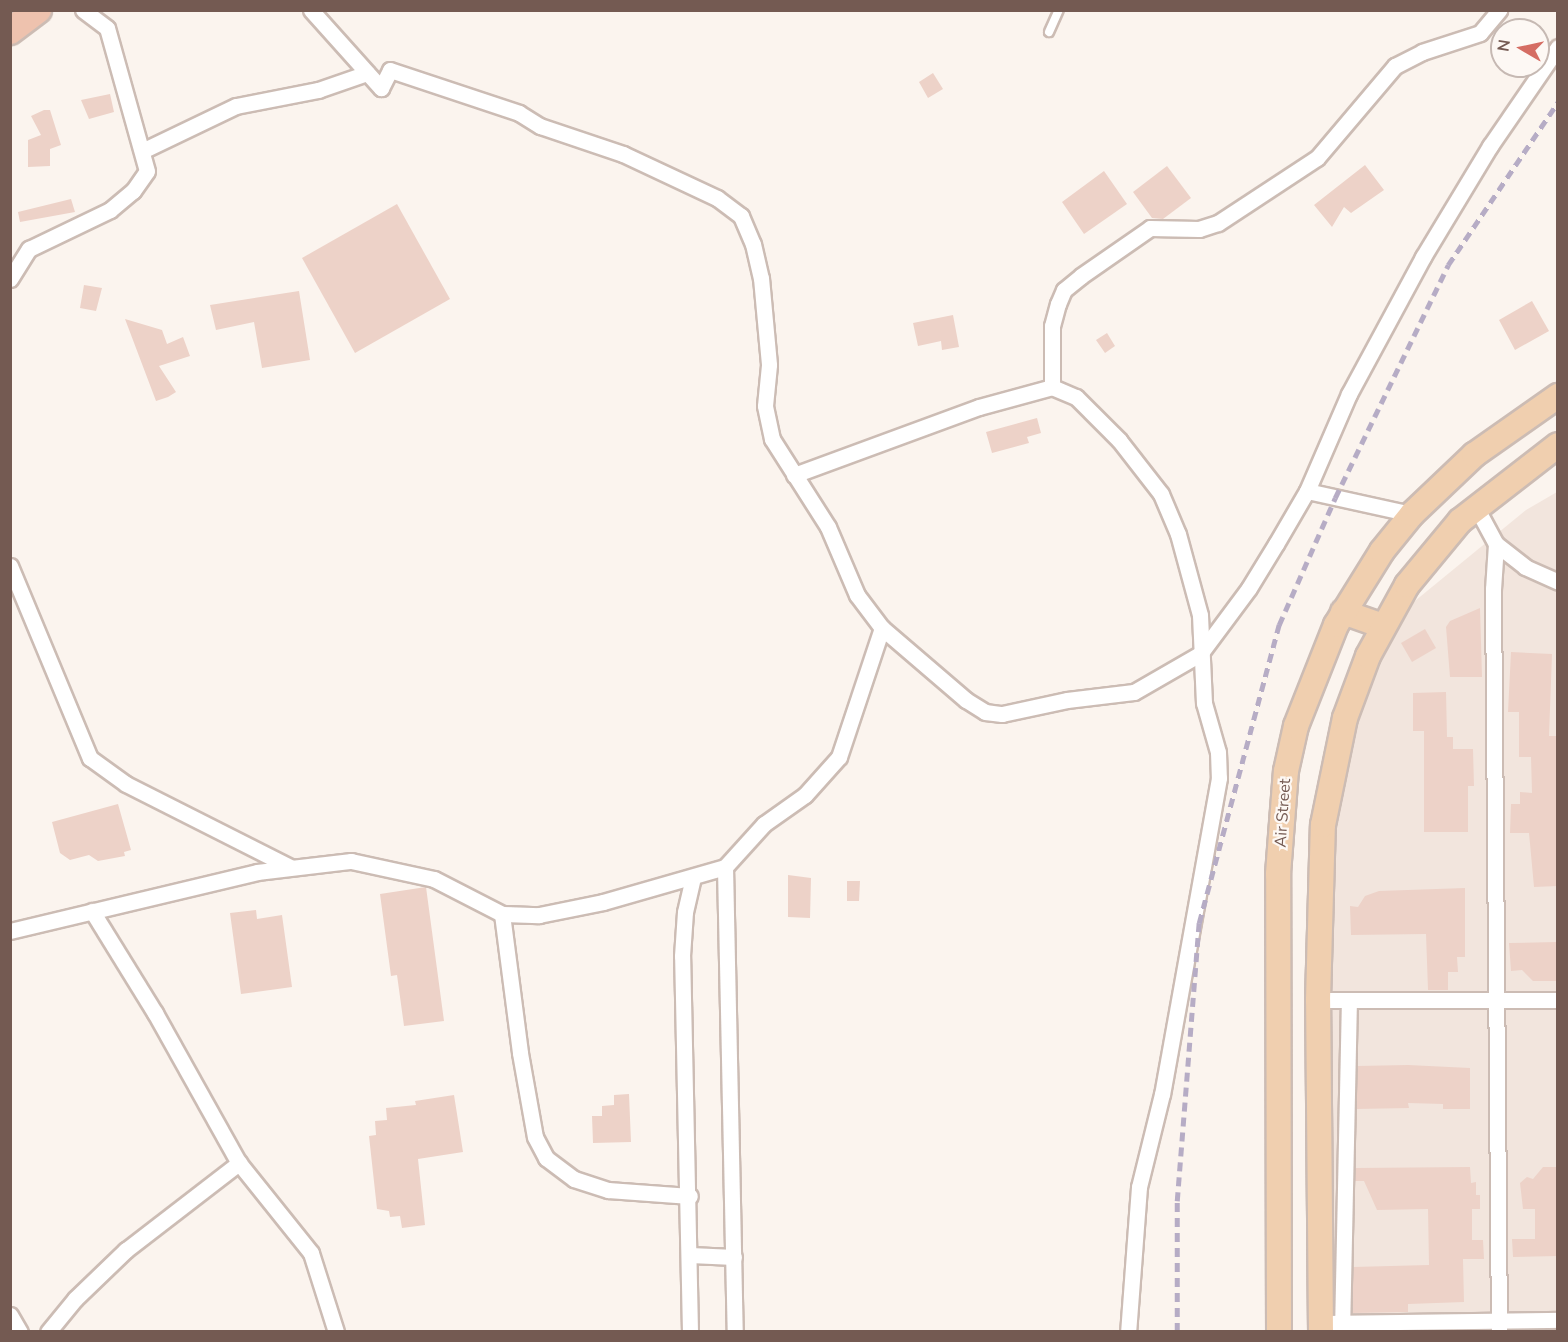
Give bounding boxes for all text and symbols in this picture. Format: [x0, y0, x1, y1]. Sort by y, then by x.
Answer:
north arrow [1490, 18, 1550, 78]
text: N [1492, 38, 1516, 53]
street label: Air Street [1271, 778, 1295, 848]

